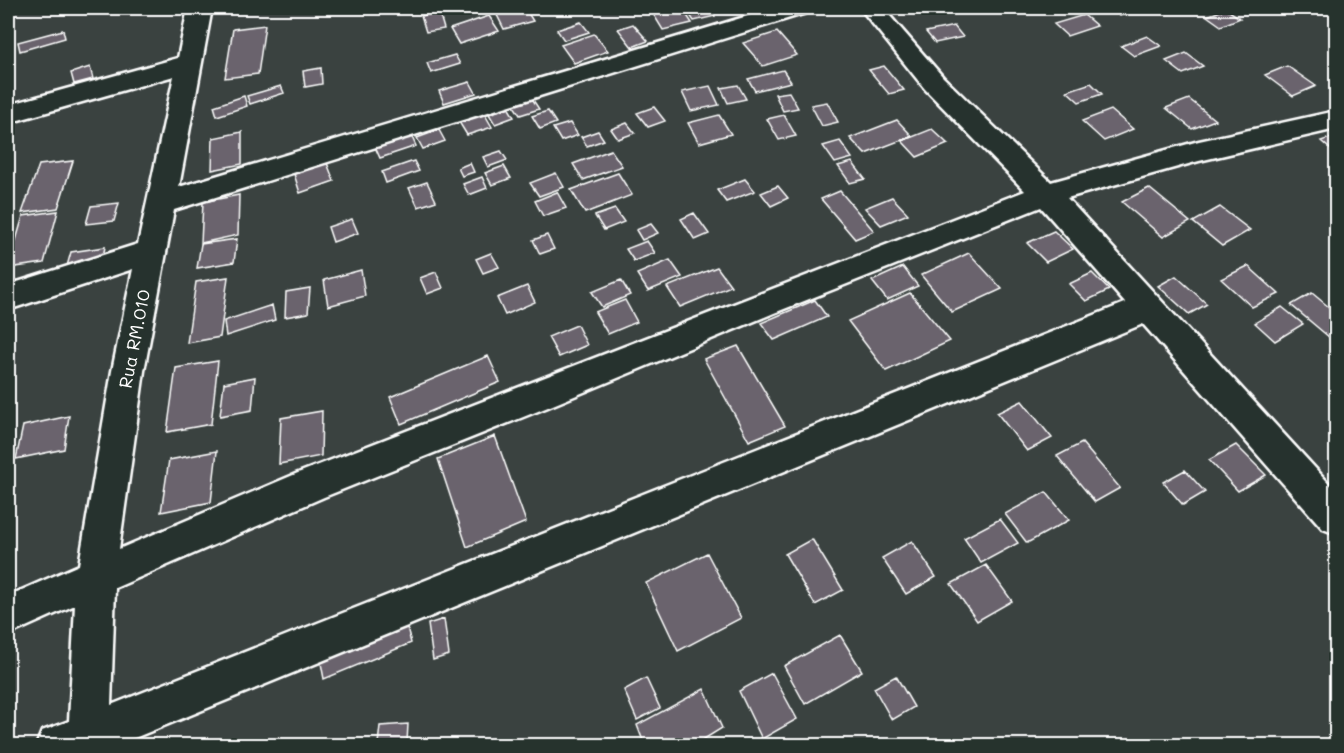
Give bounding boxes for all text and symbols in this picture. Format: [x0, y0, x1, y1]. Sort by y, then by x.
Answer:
street label: Rua RM.010 [113, 288, 155, 390]

